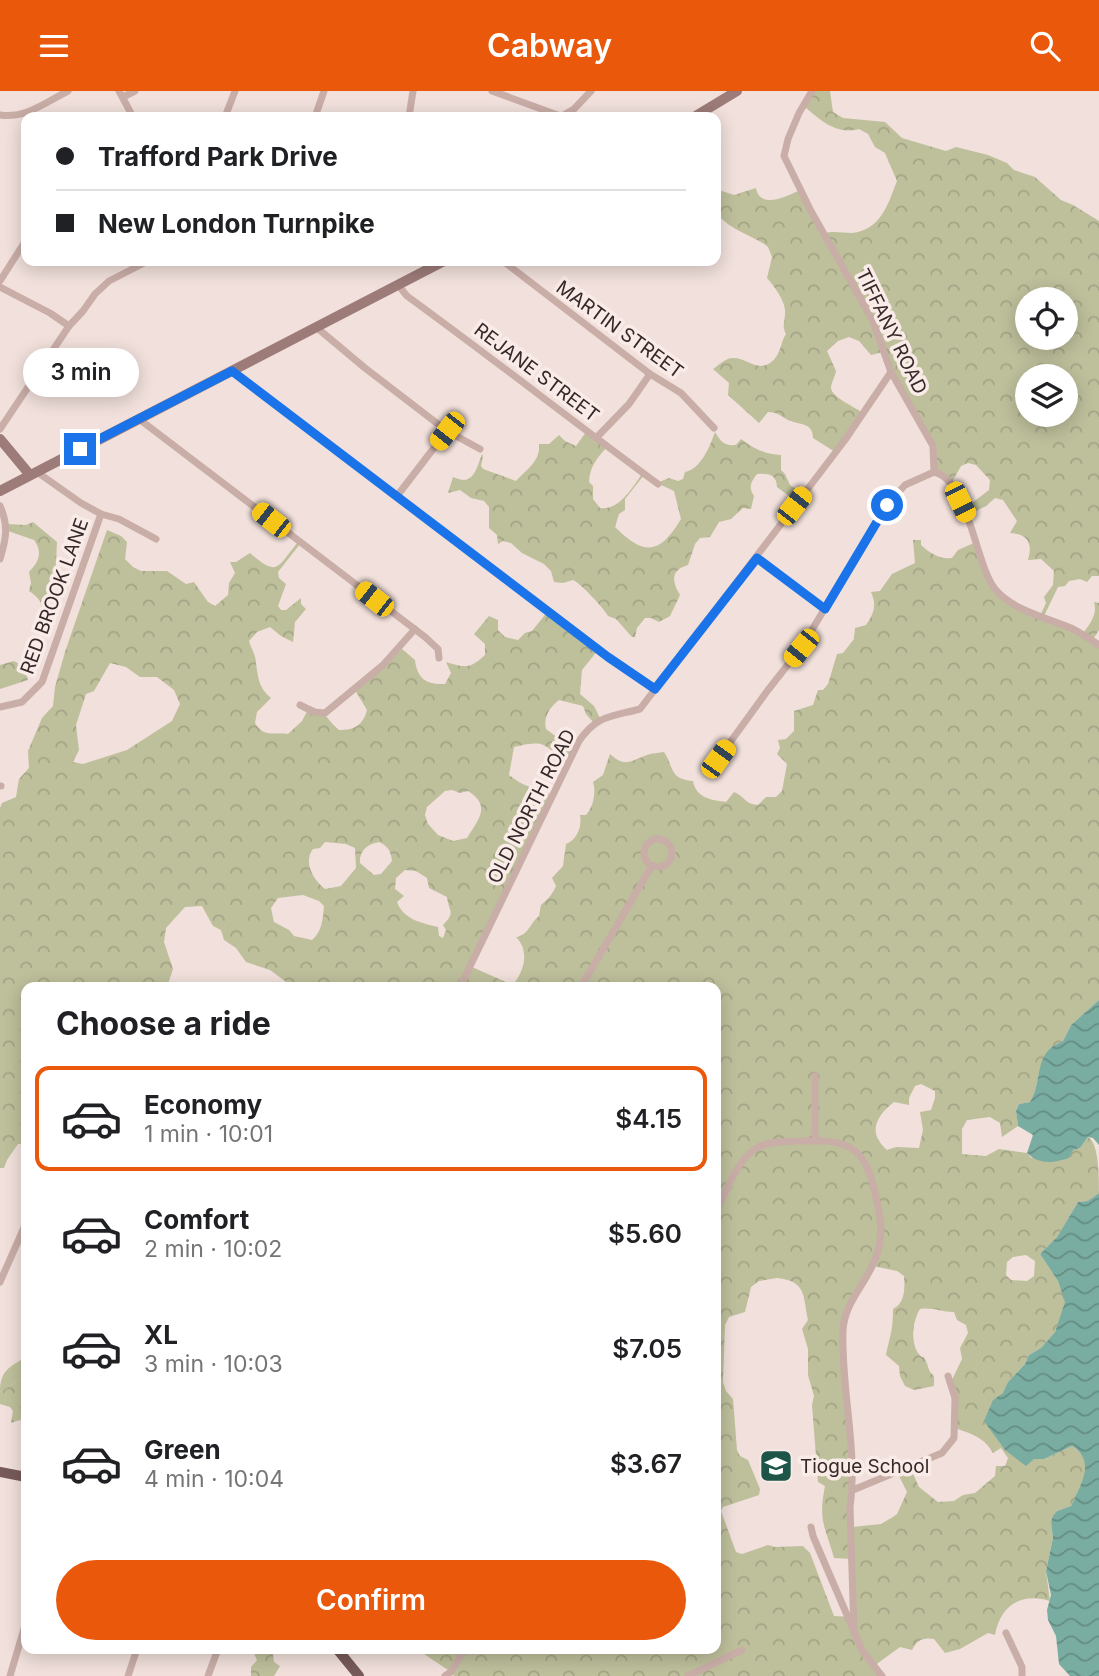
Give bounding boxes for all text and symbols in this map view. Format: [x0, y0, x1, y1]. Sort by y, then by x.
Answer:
text: Cabway [487, 26, 612, 65]
icon: menu [35, 27, 73, 65]
icon: search [1026, 27, 1064, 65]
text: Trafford Park Drive [98, 141, 338, 172]
text: New London Turnpike [98, 208, 375, 239]
street label: TIFFANY ROAD [851, 265, 932, 398]
street label: MARTIN STREET [552, 276, 688, 383]
map controls [1015, 287, 1078, 427]
button: locate [1015, 287, 1078, 350]
street label: REJANE STREET [470, 318, 604, 427]
callout: 3 min [22, 347, 138, 397]
text: 3 min [50, 358, 112, 386]
button: layers [1015, 364, 1078, 427]
car [426, 408, 469, 454]
route end [64, 433, 96, 465]
car [942, 479, 979, 525]
car [773, 483, 816, 529]
route start [871, 489, 903, 521]
car [248, 499, 295, 541]
street label: RED BROOK LANE [16, 515, 93, 677]
car [351, 578, 398, 620]
car [780, 625, 823, 671]
street label: OLD NORTH ROAD [483, 725, 580, 887]
car [698, 736, 739, 782]
text: Choose a ride [56, 1004, 271, 1043]
icon: car [60, 1087, 123, 1150]
text: Economy [144, 1089, 262, 1120]
text: $4.15 [615, 1103, 682, 1134]
text: 1 min · 10:01 [144, 1120, 273, 1148]
icon: car [60, 1202, 123, 1265]
text: Comfort [144, 1204, 249, 1235]
text: $5.60 [608, 1218, 682, 1249]
text: 2 min · 10:02 [144, 1235, 282, 1263]
icon: car [60, 1317, 123, 1380]
text: XL [144, 1319, 178, 1350]
text: $7.05 [612, 1333, 682, 1364]
text: 3 min · 10:03 [144, 1350, 283, 1378]
icon: car [60, 1432, 123, 1495]
text: Green [144, 1434, 221, 1465]
school or university icon: Tiogue School [757, 1447, 795, 1485]
text: $3.67 [610, 1448, 682, 1479]
place label: Tiogue School [800, 1455, 929, 1478]
text: 4 min · 10:04 [144, 1465, 284, 1493]
button: Confirm [56, 1560, 686, 1640]

